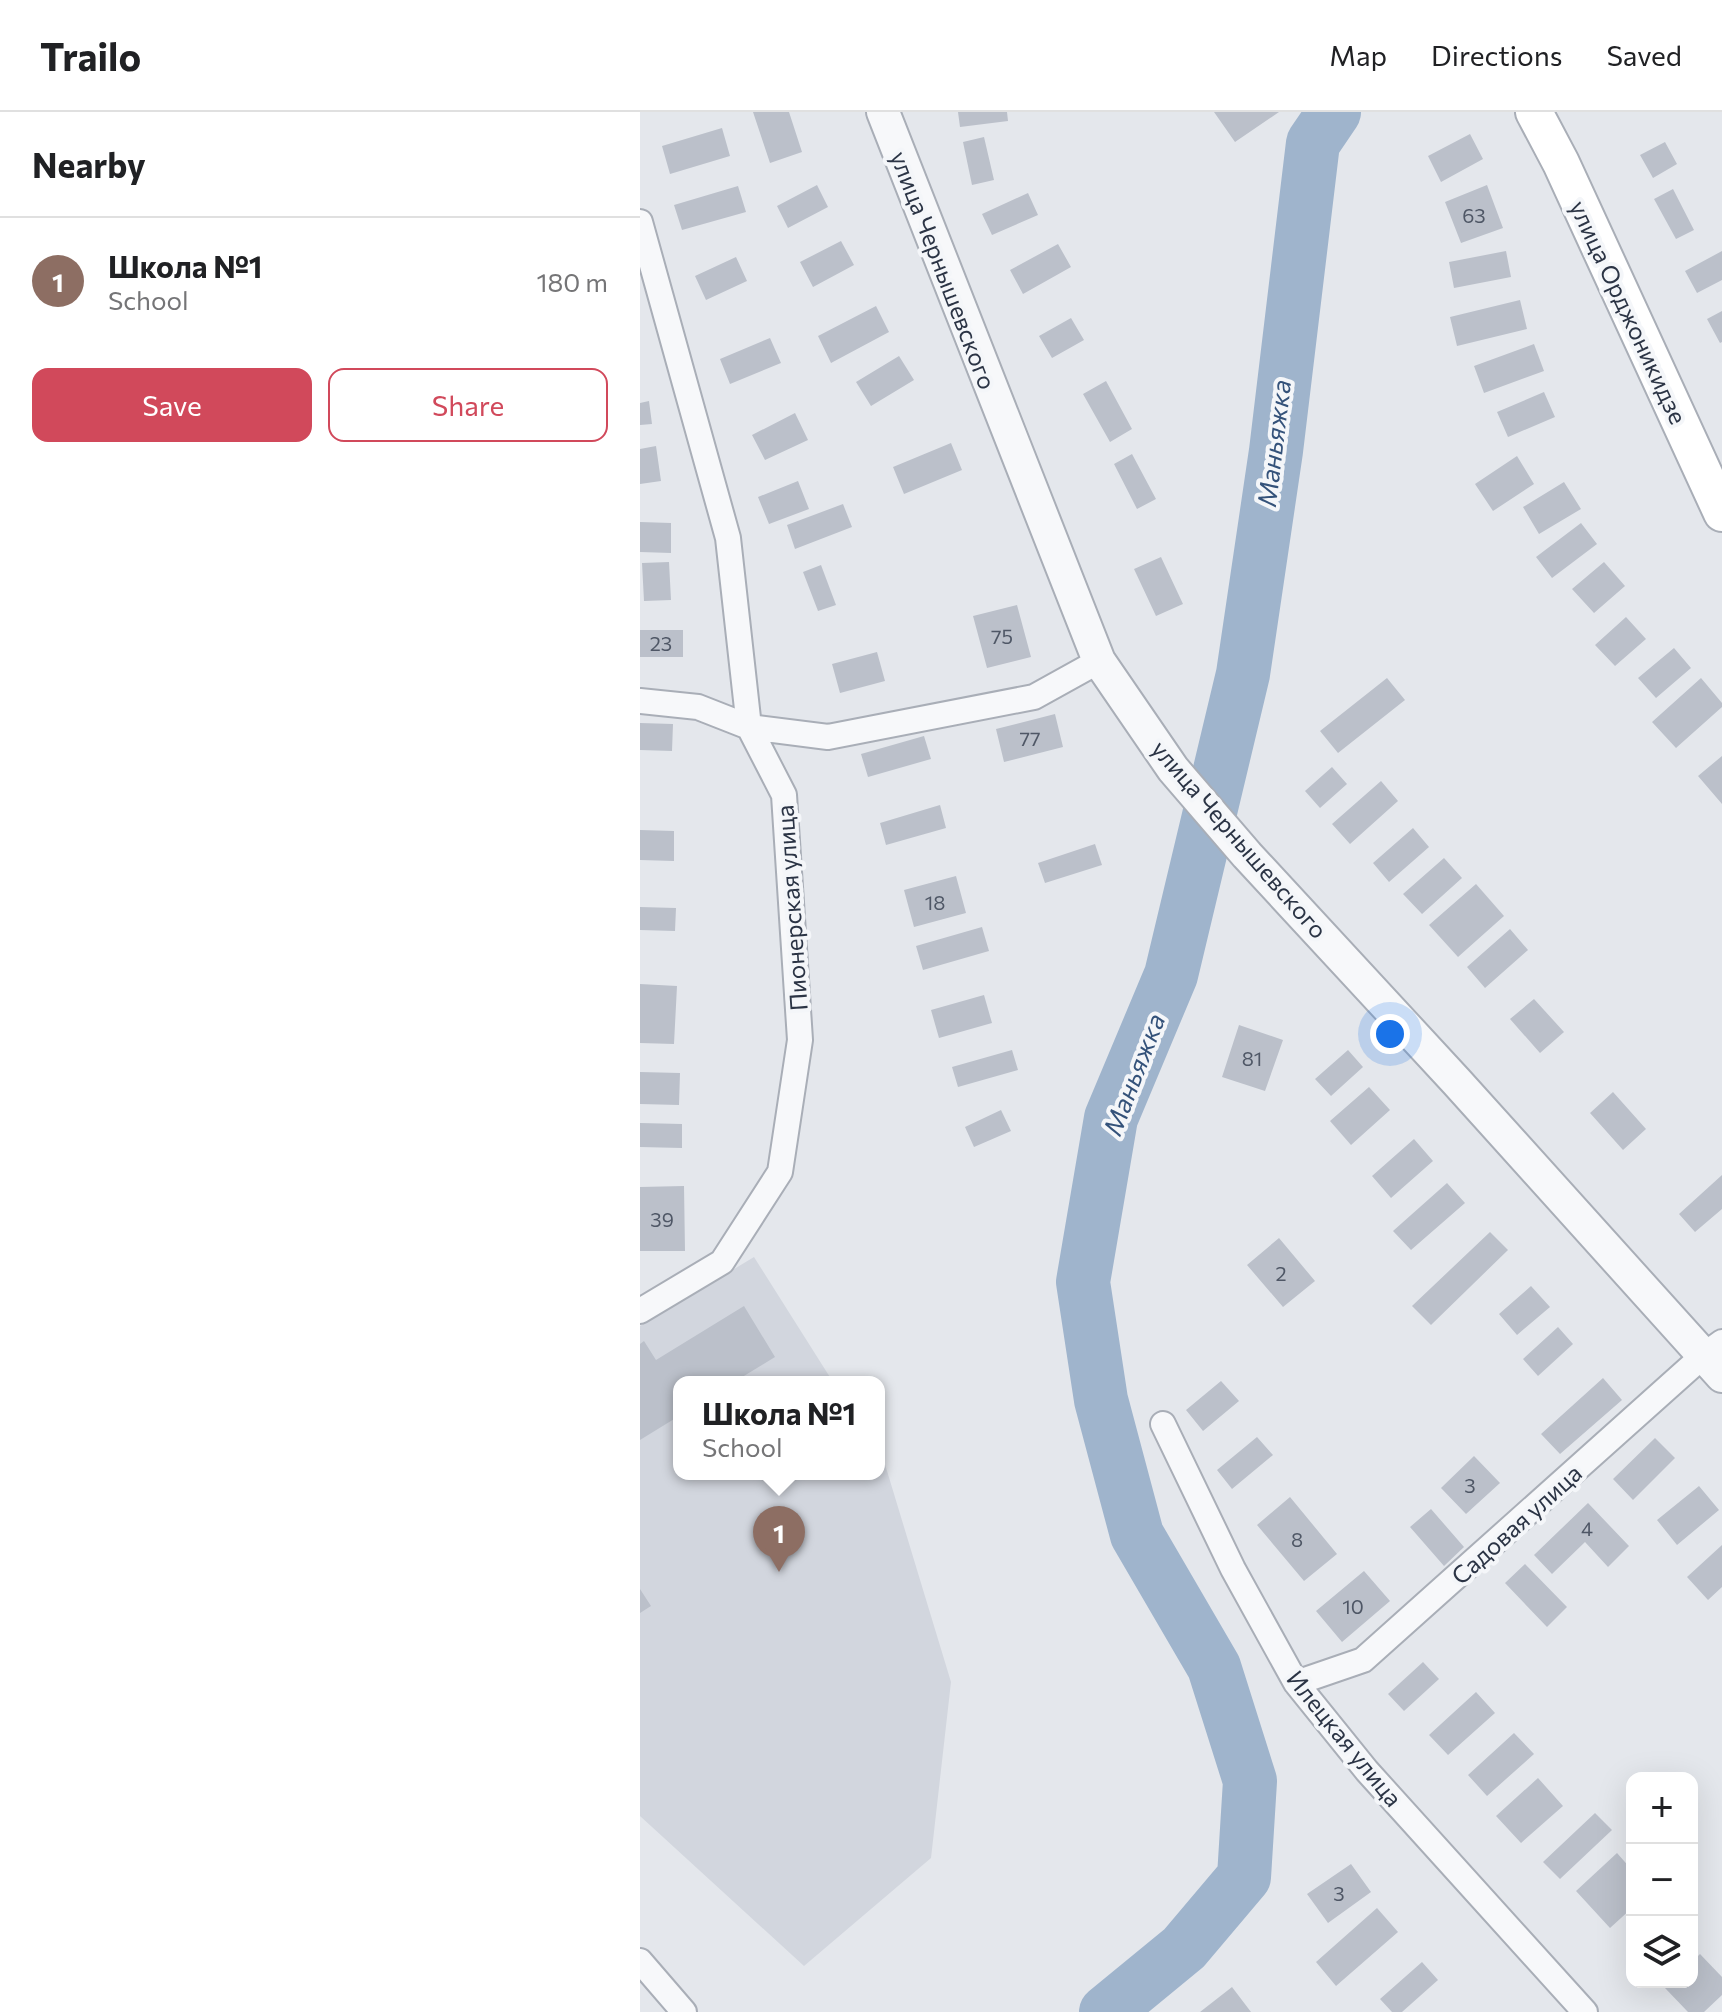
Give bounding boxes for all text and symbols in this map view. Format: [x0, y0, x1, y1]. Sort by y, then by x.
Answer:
text: Trailo [40, 32, 141, 79]
text: Map [1329, 38, 1387, 72]
text: Directions [1431, 38, 1562, 72]
text: Saved [1606, 38, 1682, 72]
text: Nearby [32, 143, 146, 185]
street label: улица Чернышевского [885, 147, 1003, 393]
street label: улица Орджоникидзе [1564, 196, 1694, 428]
house number: 63 [1462, 203, 1486, 227]
text: Школа №1 [108, 247, 262, 284]
text: 1 [52, 266, 64, 297]
text: 180 m [536, 266, 608, 297]
text: School [108, 284, 189, 315]
button: Save [32, 368, 312, 442]
button: Share [328, 368, 608, 442]
water label: Маньяжка [1250, 378, 1296, 508]
house number: 75 [991, 624, 1013, 648]
house number: 23 [650, 631, 672, 655]
house number: 77 [1019, 726, 1041, 750]
street label: улица Чернышевского [1146, 734, 1334, 944]
street label: Пионерская улица [769, 804, 813, 1012]
house number: 18 [925, 890, 945, 914]
water label: Маньяжка [1096, 1009, 1170, 1139]
your location [1370, 1014, 1410, 1054]
house number: 81 [1242, 1046, 1262, 1070]
house number: 39 [650, 1207, 674, 1231]
house number: 2 [1275, 1261, 1287, 1285]
popup [673, 1376, 885, 1480]
text: Школа №1 [702, 1394, 856, 1431]
text: School [702, 1431, 783, 1462]
street label: Садовая улица [1445, 1458, 1587, 1590]
house number: 3 [1464, 1473, 1476, 1497]
pin: 1 [753, 1506, 805, 1572]
house number: 4 [1581, 1516, 1593, 1540]
house number: 8 [1291, 1527, 1303, 1551]
house number: 10 [1342, 1594, 1364, 1618]
street label: Илецкая улица [1281, 1664, 1409, 1812]
map controls [1626, 1772, 1698, 1988]
button: + [1626, 1772, 1698, 1844]
button: − [1626, 1844, 1698, 1916]
house number: 3 [1333, 1881, 1345, 1905]
button: layers [1626, 1916, 1698, 1988]

